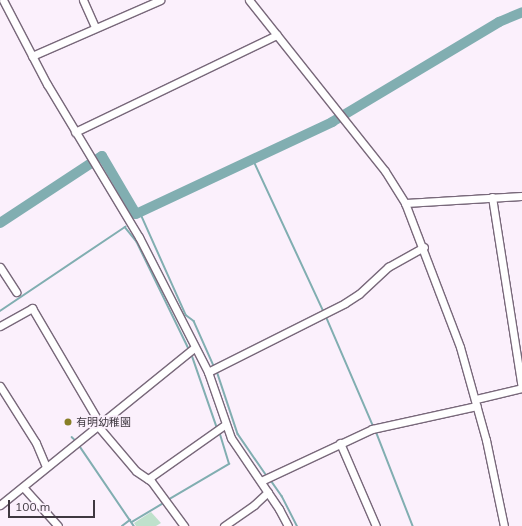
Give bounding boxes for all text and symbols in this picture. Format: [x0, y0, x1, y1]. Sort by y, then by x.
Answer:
place label: 有明幼稚園 [76, 415, 131, 429]
marker: 有明幼稚園 [63, 417, 73, 427]
scale bar [10, 492, 97, 518]
text: 100 m [15, 499, 50, 514]

